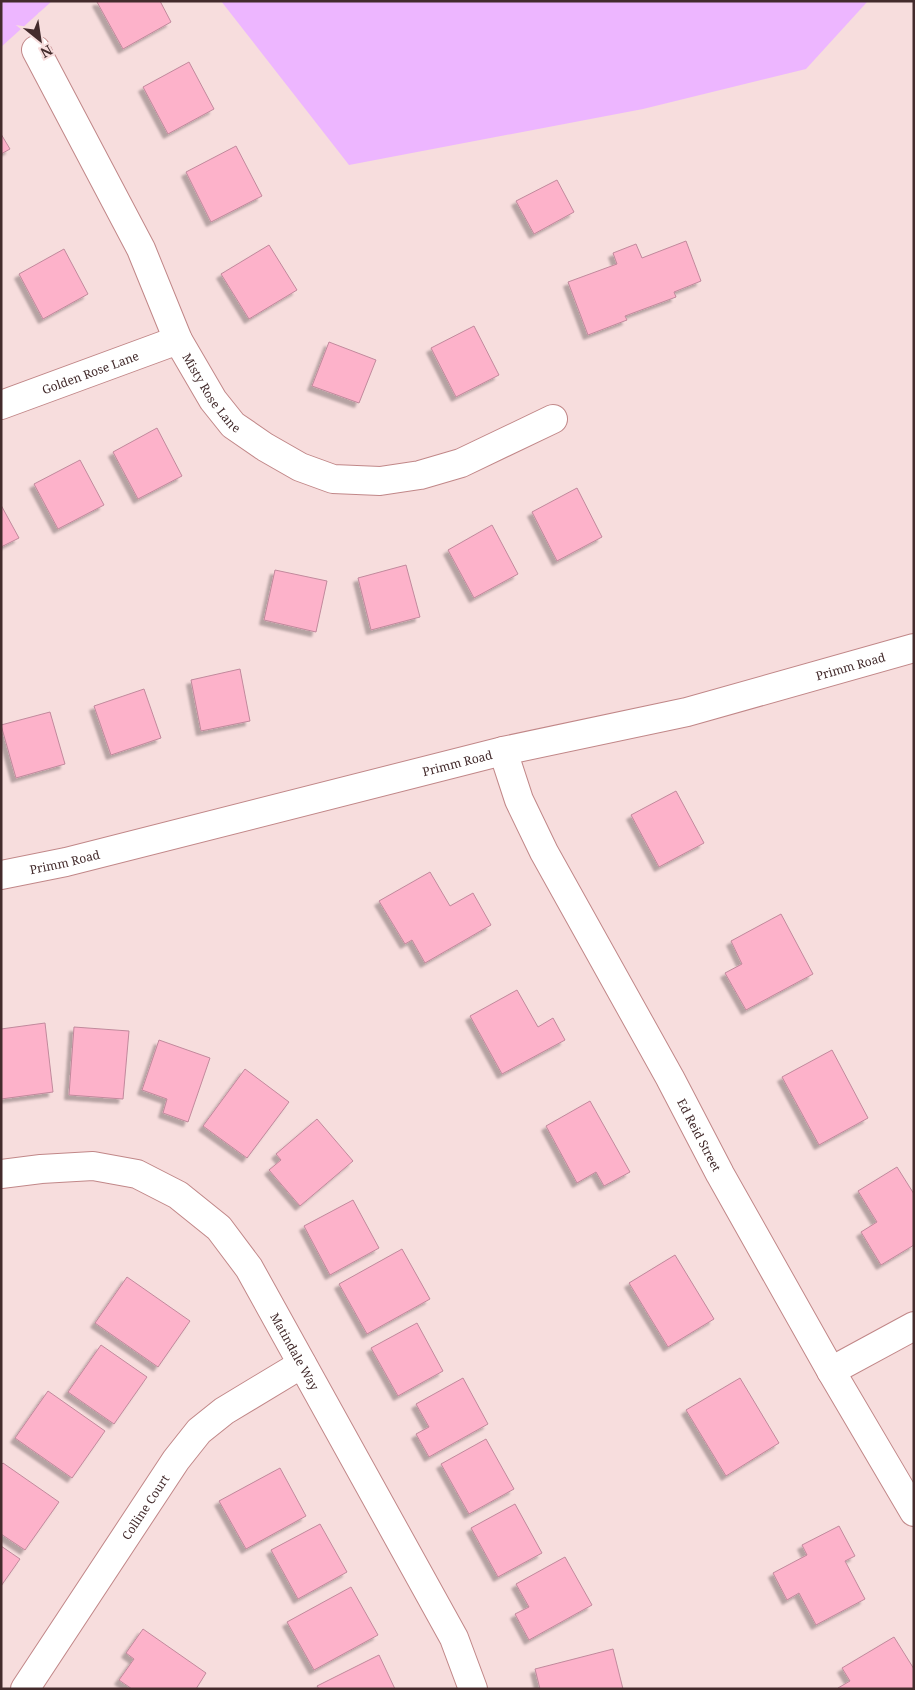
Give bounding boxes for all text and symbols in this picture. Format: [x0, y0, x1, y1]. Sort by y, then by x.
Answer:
north arrow [15, 15, 65, 65]
text: N [37, 41, 56, 63]
street label: Golden Rose Lane [39, 347, 141, 398]
street label: Misty Rose Lane [179, 350, 244, 436]
street label: Primm Road [814, 648, 888, 684]
street label: Primm Road [421, 745, 495, 780]
street label: Primm Road [28, 845, 102, 878]
street label: Ed Reid Street [674, 1095, 726, 1174]
street label: Matindale Way [267, 1309, 324, 1393]
street label: Colline Court [117, 1471, 173, 1543]

